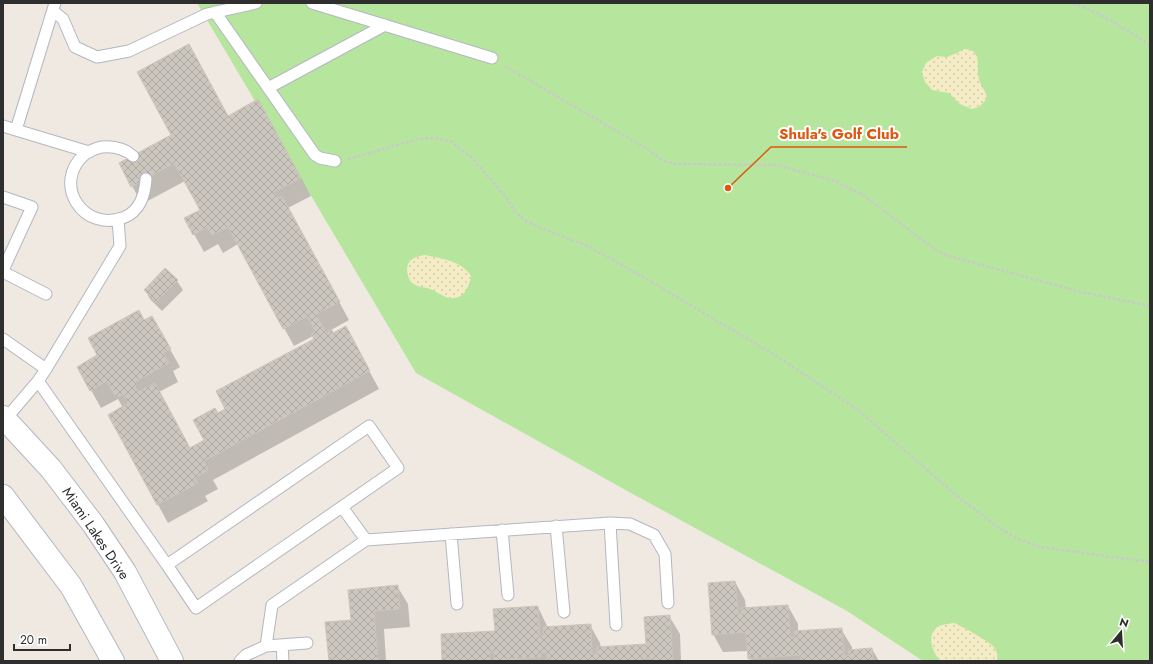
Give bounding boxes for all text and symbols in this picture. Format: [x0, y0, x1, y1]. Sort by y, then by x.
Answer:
callout: Shula's Golf Club [771, 120, 907, 147]
text: Shula's Golf Club [779, 123, 899, 145]
street label: Miami Lakes Drive [58, 483, 134, 583]
north arrow [1101, 612, 1141, 652]
text: N [1117, 614, 1131, 631]
scale bar [14, 626, 70, 652]
text: 20 m [20, 631, 47, 649]

